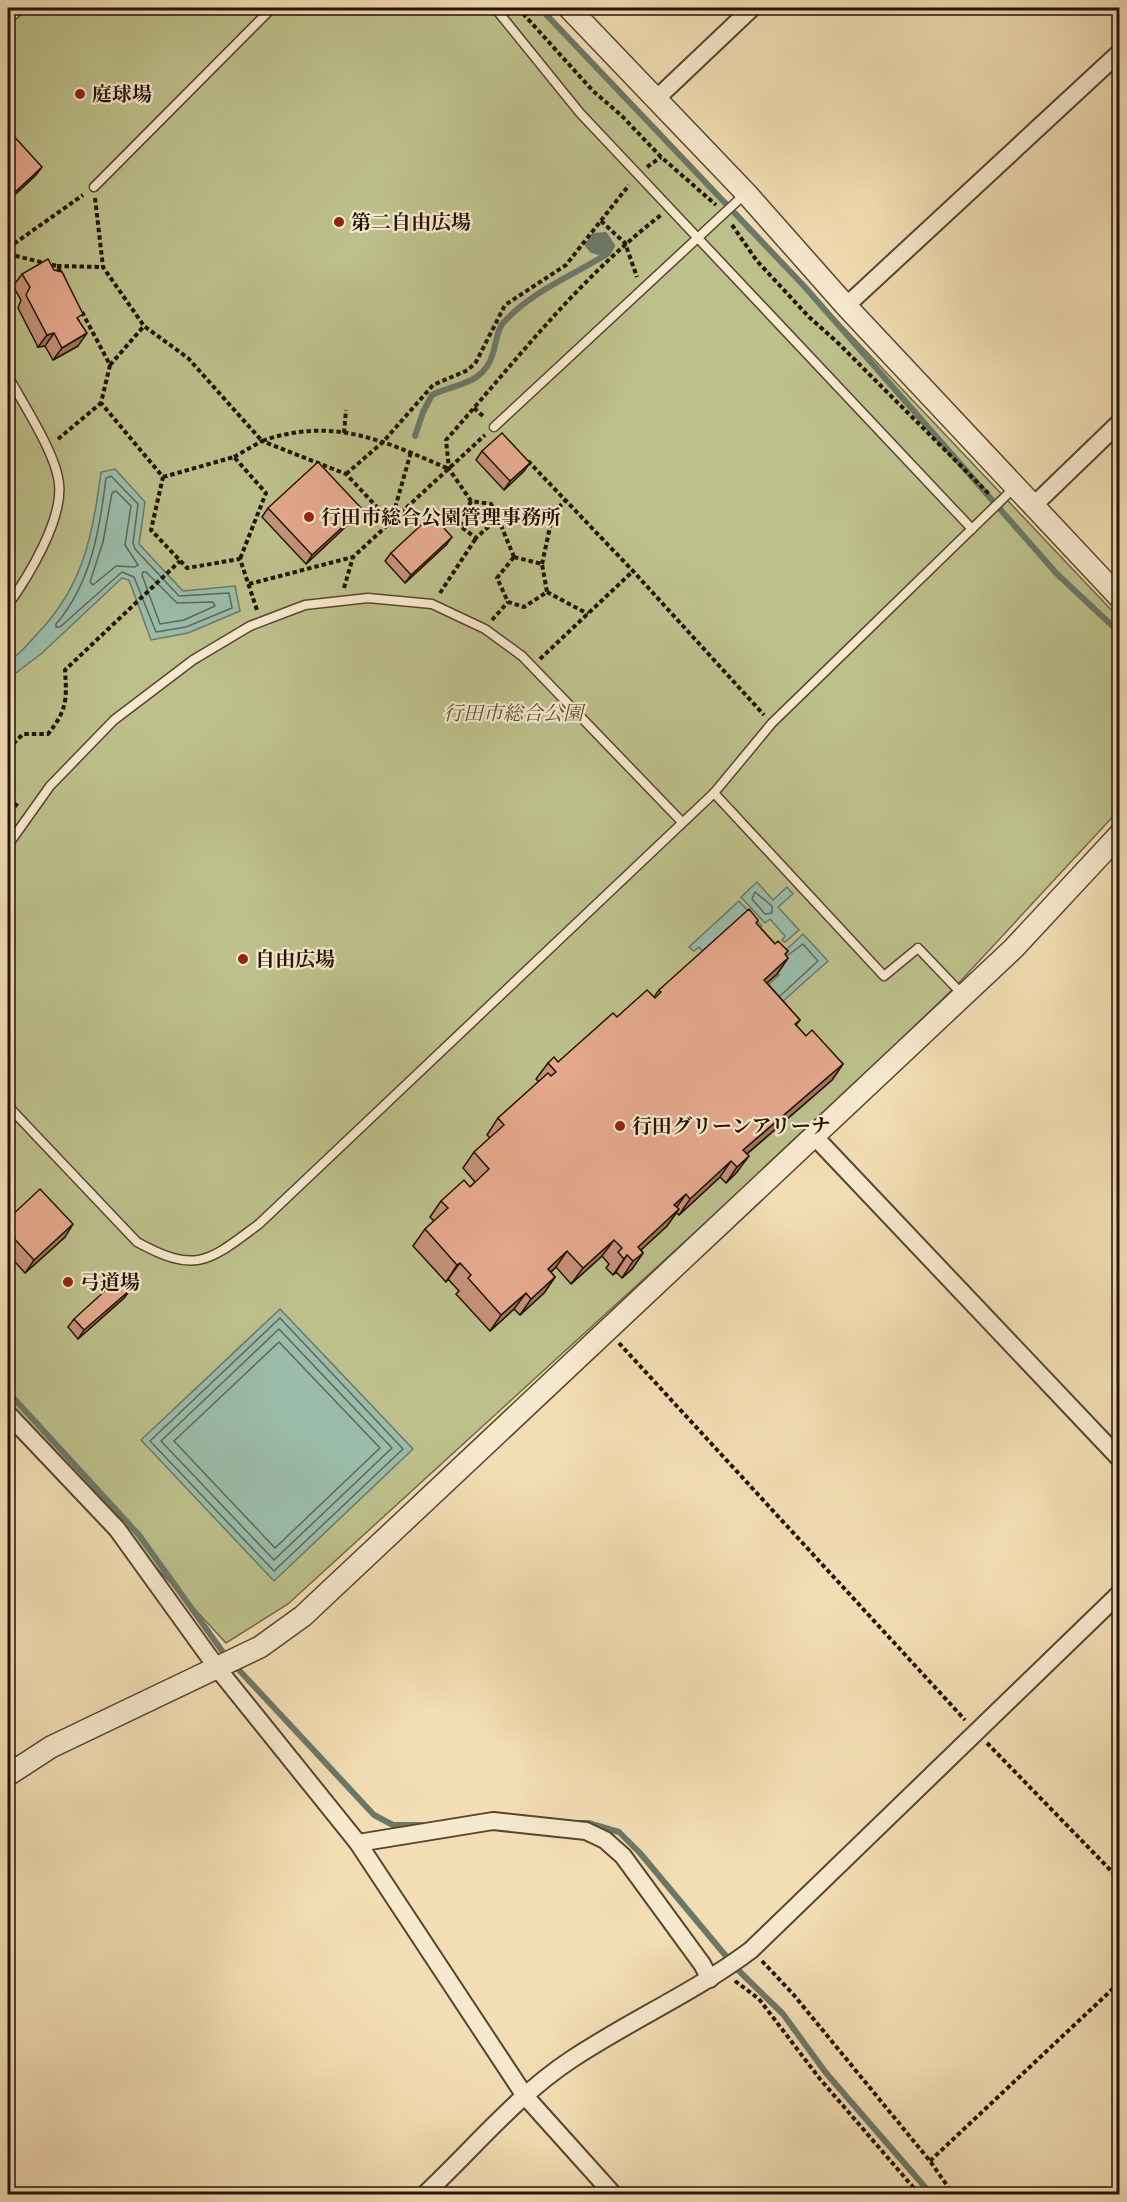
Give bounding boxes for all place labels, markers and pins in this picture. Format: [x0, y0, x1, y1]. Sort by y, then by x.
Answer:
place label: 庭球場 [92, 83, 152, 108]
marker: 庭球場 [73, 87, 87, 101]
place label: 第二自由広場 [351, 211, 471, 236]
marker: 第二自由広場 [332, 215, 346, 229]
place label: 行田市総合公園管理事務所 [321, 506, 561, 531]
marker: 行田市総合公園管理事務所 [302, 510, 316, 524]
place label: 自由広場 [255, 948, 335, 973]
marker: 自由広場 [236, 952, 250, 966]
place label: 行田グリーンアリーナ [632, 1115, 831, 1140]
marker: 行田グリーンアリーナ [613, 1119, 627, 1133]
place label: 弓道場 [80, 1271, 140, 1296]
marker: 弓道場 [61, 1275, 75, 1289]

